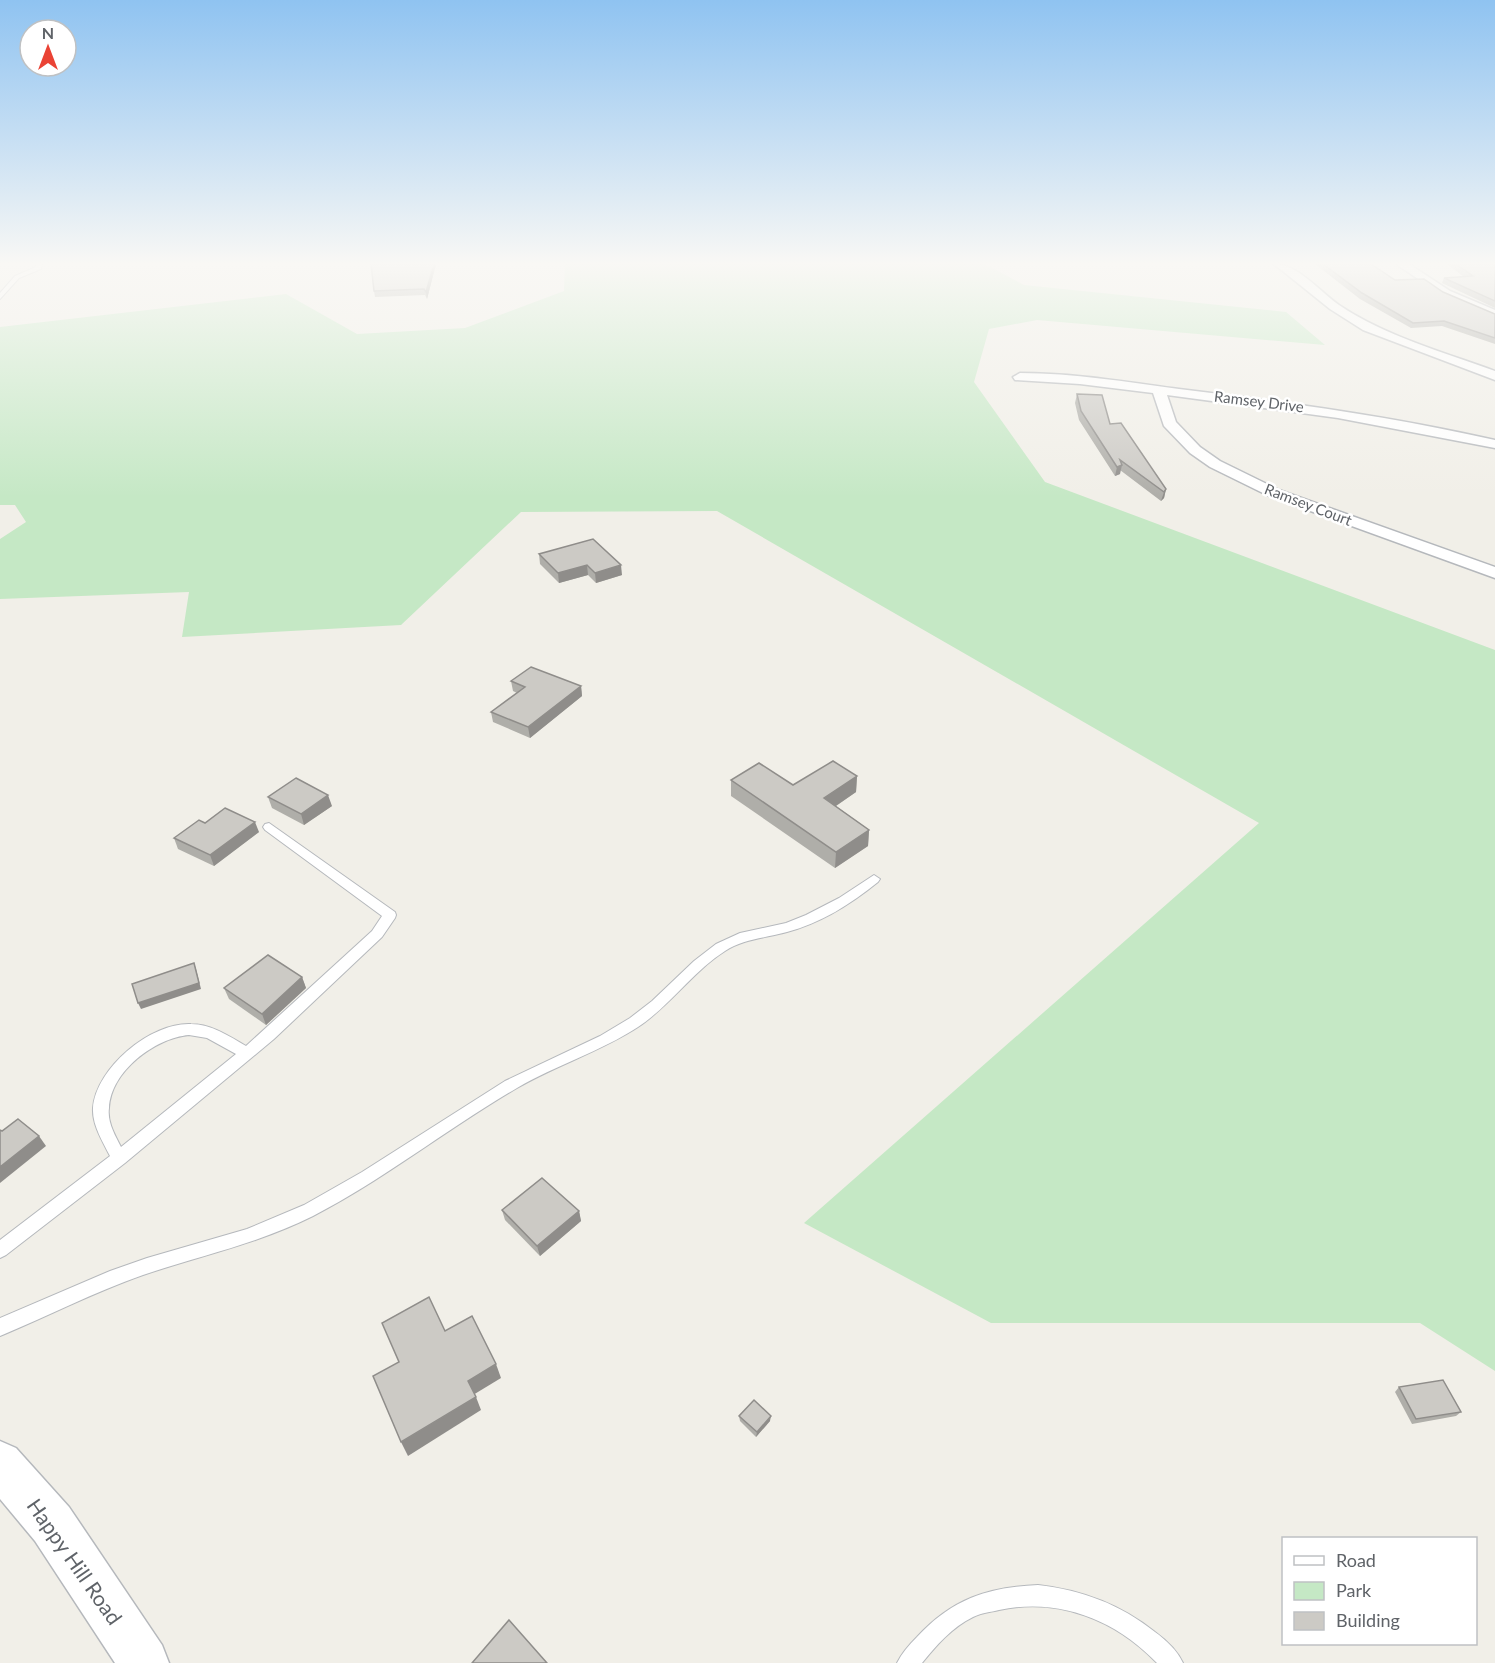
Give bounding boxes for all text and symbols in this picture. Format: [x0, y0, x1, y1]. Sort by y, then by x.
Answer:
north arrow [18, 18, 78, 78]
text: N [42, 23, 54, 42]
street label: Ramsey Drive [1213, 387, 1305, 415]
street label: Ramsey Court [1262, 479, 1355, 529]
street label: Happy Hill Road [23, 1493, 128, 1629]
legend [1282, 1537, 1477, 1645]
text: Road [1336, 1549, 1376, 1571]
text: Park [1336, 1579, 1372, 1601]
text: Building [1336, 1609, 1400, 1631]

